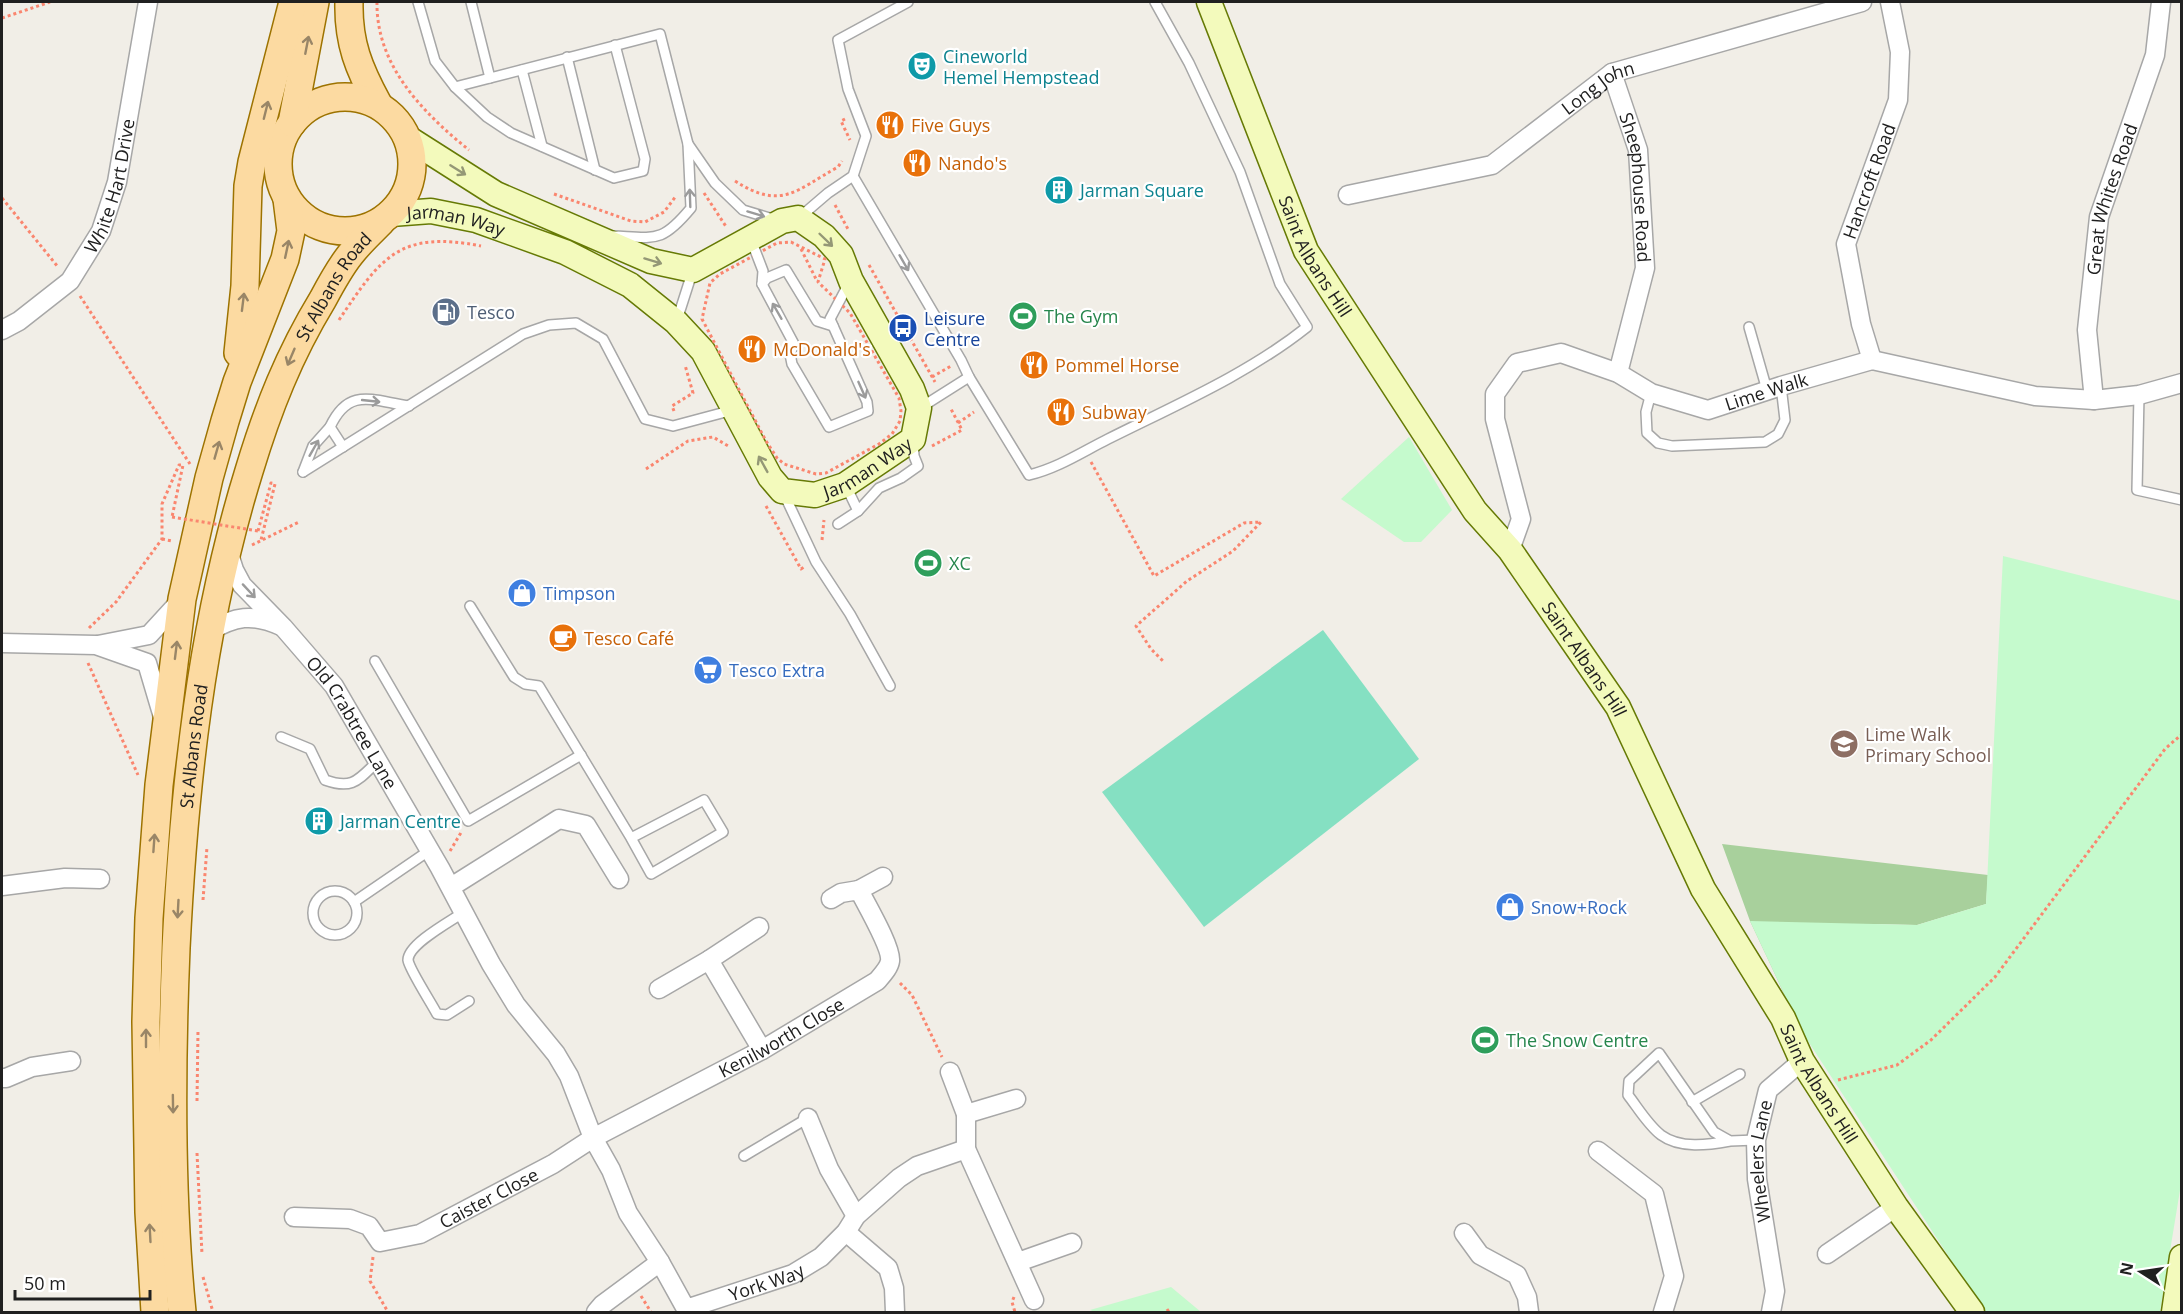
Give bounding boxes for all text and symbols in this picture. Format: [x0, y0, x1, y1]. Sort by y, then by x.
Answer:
one-way arrow [302, 36, 313, 55]
place label: Cineworld Hemel Hempstead [943, 44, 1100, 89]
theatre icon: Cineworld Hemel Hempstead [906, 50, 938, 82]
street label: Long John [1556, 55, 1637, 120]
one-way arrow [260, 100, 272, 119]
restaurant icon: Five Guys [874, 109, 906, 141]
street label: Sheephouse Road [1614, 109, 1657, 263]
place label: Five Guys [911, 113, 990, 137]
street label: White Hart Drive [78, 117, 140, 257]
street label: Hancroft Road [1837, 120, 1901, 242]
street label: Great Whites Road [2081, 120, 2142, 276]
restaurant icon: Nando's [901, 147, 933, 179]
place label: Nando's [938, 151, 1007, 175]
one-way arrow [449, 164, 466, 176]
building icon: Jarman Square [1043, 174, 1075, 206]
place label: Jarman Square [1078, 178, 1204, 202]
one-way arrow [684, 189, 696, 209]
street label: Saint Albans Hill [1274, 192, 1358, 321]
street label: Jarman Way [404, 199, 509, 242]
one-way arrow [746, 209, 765, 220]
street label: St Albans Road [290, 226, 377, 345]
one-way arrow [819, 232, 834, 247]
one-way arrow [282, 239, 294, 258]
one-way arrow [898, 254, 910, 271]
one-way arrow [643, 256, 662, 267]
one-way arrow [238, 293, 249, 313]
fuel station icon: Tesco [430, 296, 462, 328]
place label: Tesco [467, 300, 515, 324]
sports icon: The Gym [1007, 300, 1039, 332]
one-way arrow [771, 303, 783, 320]
place label: The Gym [1044, 304, 1119, 328]
place label: Leisure Centre [924, 306, 985, 351]
bus stop icon: Leisure Centre [887, 312, 919, 344]
restaurant icon: McDonald's [736, 333, 768, 365]
place label: McDonald's [773, 337, 871, 361]
one-way arrow [285, 347, 296, 366]
restaurant icon: Pommel Horse [1018, 349, 1050, 381]
place label: Pommel Horse [1055, 353, 1179, 377]
street label: Lime Walk [1721, 367, 1811, 416]
one-way arrow [857, 381, 868, 399]
one-way arrow [360, 396, 380, 407]
restaurant icon: Subway [1045, 396, 1077, 428]
place label: Subway [1082, 400, 1148, 424]
street label: Jarman Way [818, 431, 917, 504]
one-way arrow [308, 440, 320, 457]
one-way arrow [211, 441, 223, 460]
one-way arrow [757, 456, 769, 473]
sports icon: XC [912, 547, 944, 579]
place label: XC [949, 551, 971, 575]
shop icon: Timpson [506, 577, 538, 609]
place label: Timpson [543, 581, 616, 605]
one-way arrow [241, 583, 256, 598]
street label: Saint Albans Hill [1537, 597, 1633, 720]
cafe icon: Tesco Café [547, 622, 579, 654]
place label: Tesco Café [584, 626, 674, 650]
one-way arrow [171, 640, 182, 660]
street label: Old Crabtree Lane [301, 651, 403, 793]
supermarket icon: Tesco Extra [692, 654, 724, 686]
place label: Tesco Extra [729, 658, 825, 682]
street label: St Albans Road [174, 682, 213, 809]
place label: Lime Walk Primary School [1865, 722, 1991, 767]
school or university icon: Lime Walk Primary School [1828, 728, 1860, 760]
building icon: Jarman Centre [303, 805, 335, 837]
place label: Jarman Centre [338, 809, 461, 833]
one-way arrow [149, 834, 160, 854]
shop icon: Snow+Rock [1494, 891, 1526, 923]
place label: Snow+Rock [1531, 895, 1628, 919]
one-way arrow [172, 899, 183, 919]
street label: Kenilworth Close [714, 992, 848, 1083]
street label: Saint Albans Hill [1775, 1020, 1864, 1148]
sports icon: The Snow Centre [1469, 1024, 1501, 1056]
place label: The Snow Centre [1506, 1028, 1648, 1052]
one-way arrow [140, 1029, 152, 1049]
one-way arrow [167, 1094, 178, 1114]
street label: Wheelers Lane [1744, 1097, 1777, 1224]
street label: Caister Close [435, 1162, 542, 1234]
one-way arrow [144, 1224, 155, 1244]
north arrow [2111, 1242, 2171, 1302]
street label: York Way [726, 1258, 809, 1306]
text: N [2114, 1260, 2138, 1278]
scale bar [15, 1263, 150, 1301]
text: 50 m [24, 1271, 66, 1295]

